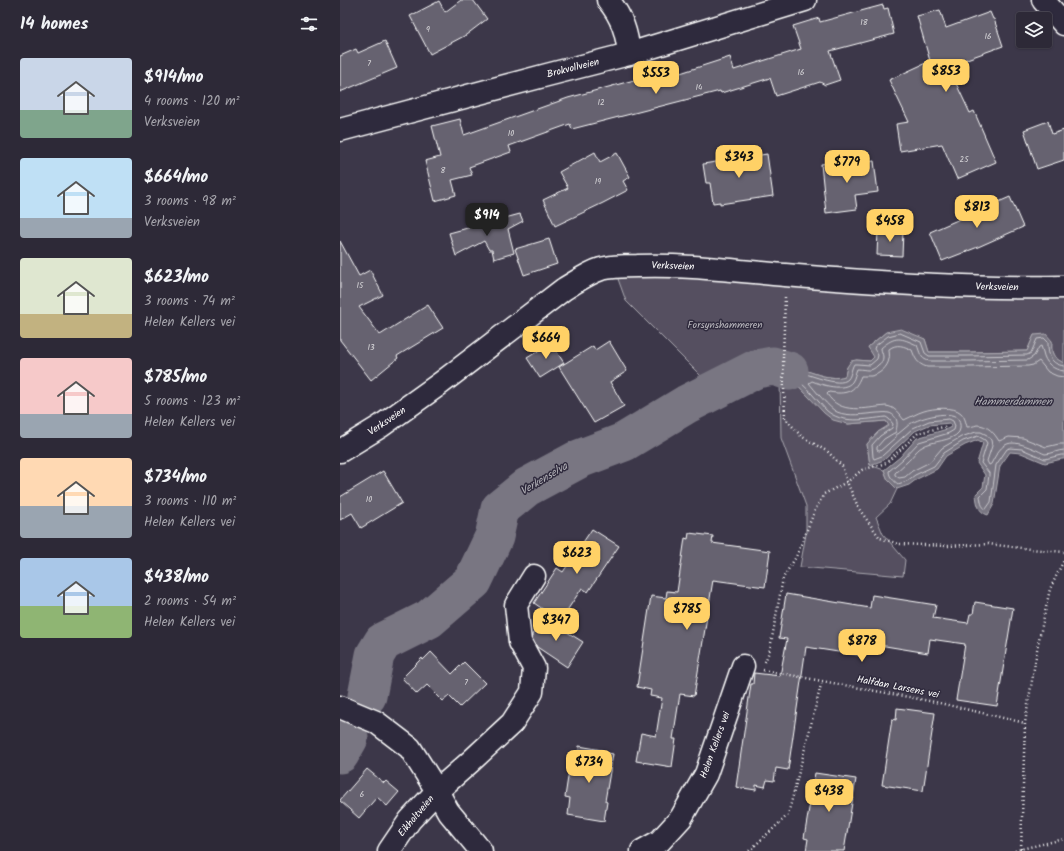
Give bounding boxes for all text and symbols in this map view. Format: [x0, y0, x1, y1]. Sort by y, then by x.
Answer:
text: 14 homes [20, 11, 88, 38]
map controls [1016, 12, 1052, 48]
button: layers [1016, 12, 1052, 48]
icon: filters [298, 13, 320, 35]
house number: 18 [860, 16, 868, 29]
house number: 9 [426, 23, 430, 36]
house number: 16 [985, 30, 991, 43]
street label: Brokvollveien [545, 54, 601, 82]
house number: 7 [367, 57, 371, 70]
pin: $853 [922, 59, 970, 93]
pin: $553 [632, 61, 680, 95]
text: $853 [931, 61, 961, 82]
text: $553 [642, 63, 670, 84]
text: $914/mo [144, 64, 204, 91]
house number: 16 [798, 66, 804, 79]
icon: home [52, 74, 100, 122]
house number: 14 [696, 81, 703, 94]
text: 4 rooms · 120 m² [144, 91, 240, 112]
house number: 12 [597, 96, 605, 109]
text: Verksveien [144, 112, 200, 133]
house number: 10 [508, 127, 514, 140]
pin: $343 [715, 145, 763, 179]
text: $343 [724, 147, 754, 168]
pin: $779 [823, 150, 871, 184]
text: $779 [834, 152, 860, 173]
house number: 25 [960, 153, 969, 166]
text: $664/mo [144, 164, 208, 191]
house number: 8 [441, 164, 446, 177]
icon: home [52, 174, 100, 222]
house number: 19 [595, 175, 601, 188]
text: 3 rooms · 98 m² [144, 191, 236, 212]
pin: $813 [953, 195, 1001, 229]
text: $813 [964, 197, 990, 218]
pin: $914 [463, 203, 511, 237]
text: $914 [474, 205, 500, 226]
pin: $458 [866, 209, 914, 243]
text: $458 [875, 211, 905, 232]
text: Verksveien [144, 212, 200, 233]
street label: Verksveien [651, 257, 695, 275]
text: $623/mo [144, 264, 209, 291]
icon: home [52, 274, 100, 322]
house number: 15 [357, 279, 364, 292]
street label: Verksveien [975, 279, 1019, 295]
text: 3 rooms · 74 m² [144, 291, 235, 312]
text: Helen Kellers vei [144, 312, 235, 333]
park label: Forsynshammeren [687, 317, 763, 333]
pin: $664 [522, 326, 570, 360]
text: $664 [532, 328, 560, 349]
house number: 13 [367, 341, 375, 354]
text: $785/mo [144, 364, 207, 391]
icon: home [52, 374, 100, 422]
text: 5 rooms · 123 m² [144, 391, 240, 412]
water label: Hammerdammen [974, 393, 1053, 411]
street label: Verksveien [365, 402, 409, 440]
text: Helen Kellers vei [144, 412, 235, 433]
water label: Verkenselva [517, 457, 572, 500]
text: $734/mo [144, 464, 207, 491]
icon: home [52, 474, 100, 522]
text: 3 rooms · 110 m² [144, 491, 236, 512]
house number: 10 [366, 493, 372, 506]
text: Helen Kellers vei [144, 512, 235, 533]
pin: $623 [553, 541, 601, 575]
text: $623 [562, 543, 592, 564]
text: $438/mo [144, 564, 209, 591]
icon: home [52, 574, 100, 622]
text: 2 rooms · 54 m² [144, 591, 236, 612]
pin: $785 [663, 597, 711, 631]
text: $785 [673, 599, 701, 620]
pin: $347 [532, 608, 580, 642]
text: $347 [542, 610, 570, 631]
text: Helen Kellers vei [144, 612, 235, 633]
pin: $878 [838, 629, 886, 663]
text: $878 [847, 631, 877, 652]
street label: Halfdan Larsens vei [855, 671, 941, 703]
house number: 7 [464, 676, 468, 689]
street label: Helen Kellers vei [696, 709, 735, 781]
pin: $734 [565, 750, 613, 784]
text: $734 [575, 752, 603, 773]
pin: $438 [805, 779, 853, 813]
text: $438 [814, 781, 844, 802]
house number: 6 [360, 788, 364, 801]
street label: Eikholtveien [394, 792, 438, 840]

